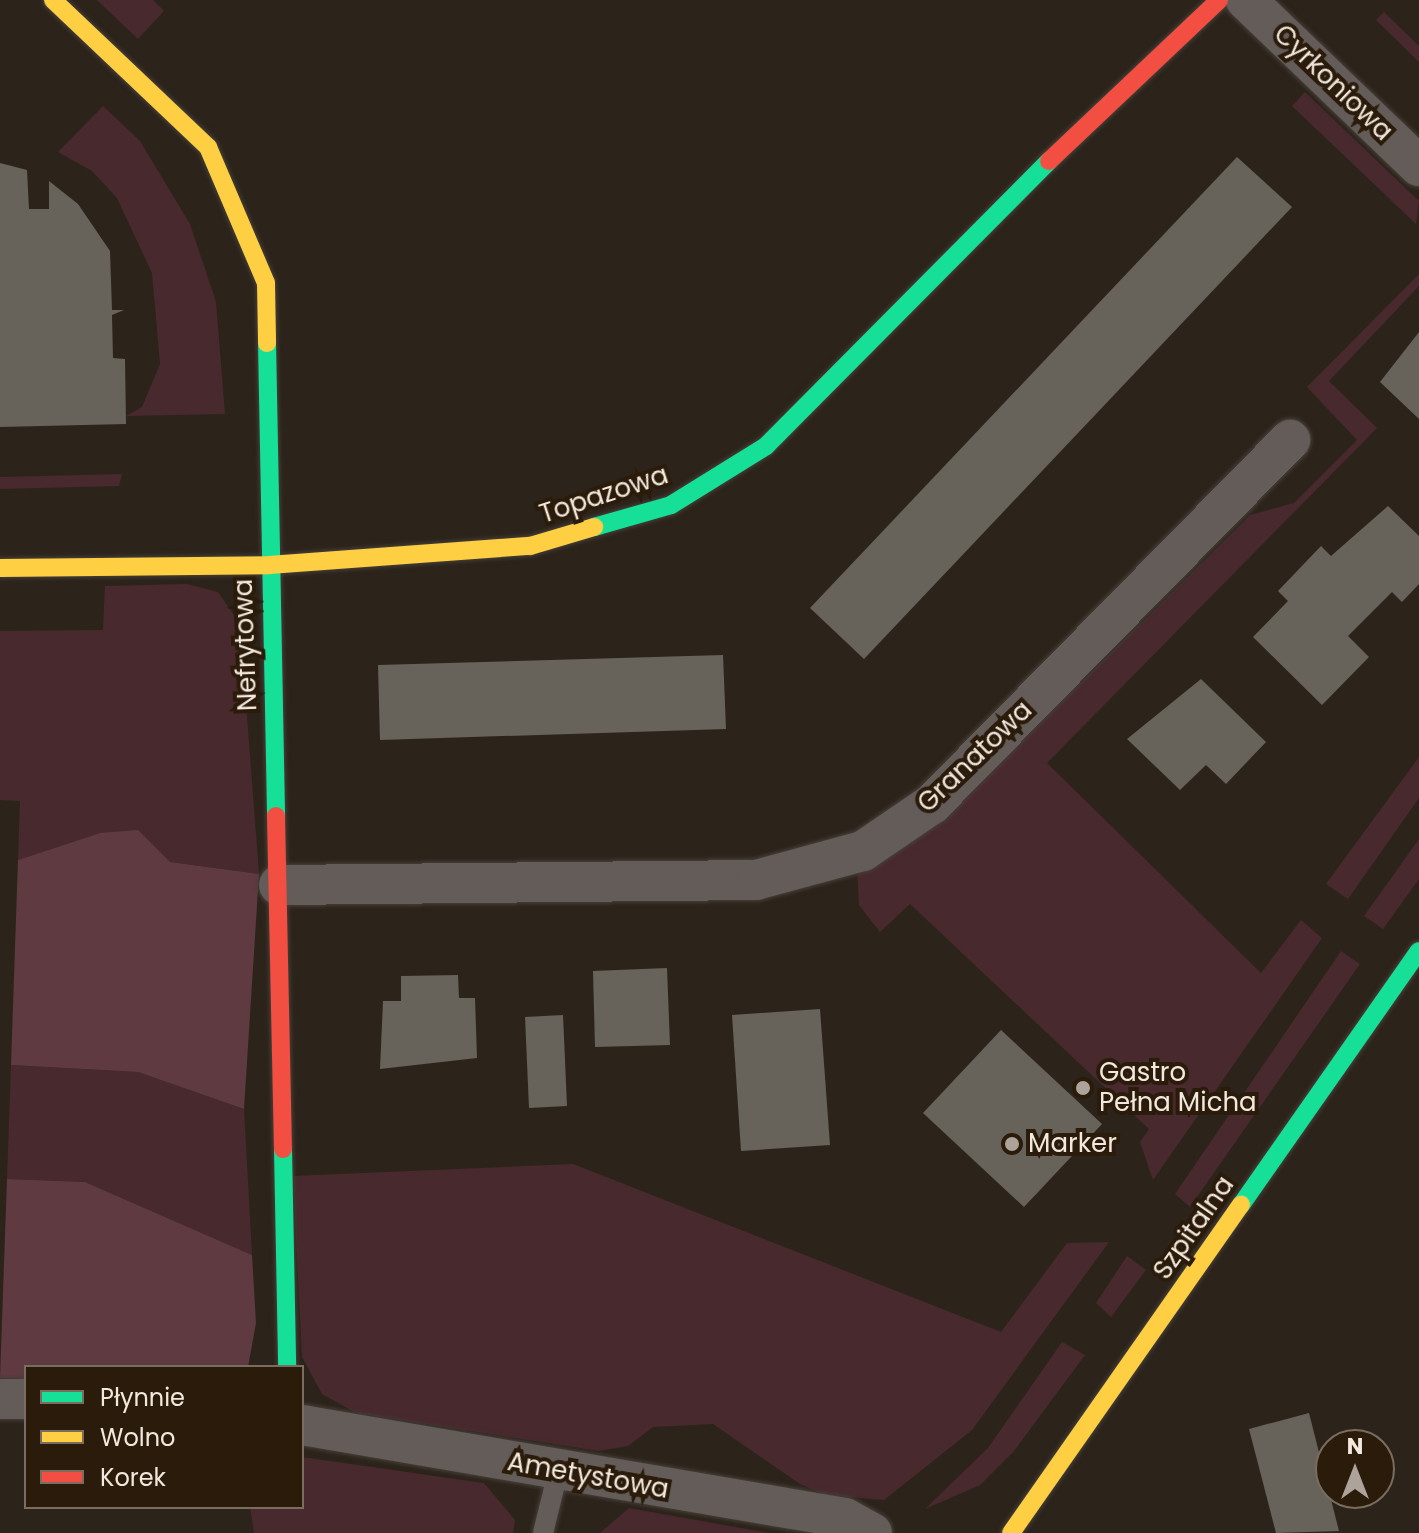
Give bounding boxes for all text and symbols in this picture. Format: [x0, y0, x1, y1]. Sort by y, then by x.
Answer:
street label: Cyrkoniowa [1267, 19, 1399, 147]
street label: Topazowa [536, 460, 672, 530]
street label: Nefrytowa [228, 578, 264, 712]
street label: Granatowa [911, 695, 1039, 819]
place label: Gastro Pełna Micha [1099, 1057, 1257, 1118]
marker: Gastro Pełna Micha [1074, 1079, 1092, 1097]
place label: Marker [1028, 1128, 1117, 1160]
marker: Marker [1003, 1135, 1021, 1153]
street label: Szpitalna [1147, 1170, 1241, 1286]
legend [24, 1365, 304, 1509]
text: Płynnie [100, 1381, 185, 1414]
text: Wolno [100, 1421, 175, 1454]
north arrow [1315, 1429, 1395, 1509]
text: N [1347, 1431, 1363, 1462]
street label: Ametystowa [505, 1446, 671, 1506]
text: Korek [100, 1461, 166, 1494]

